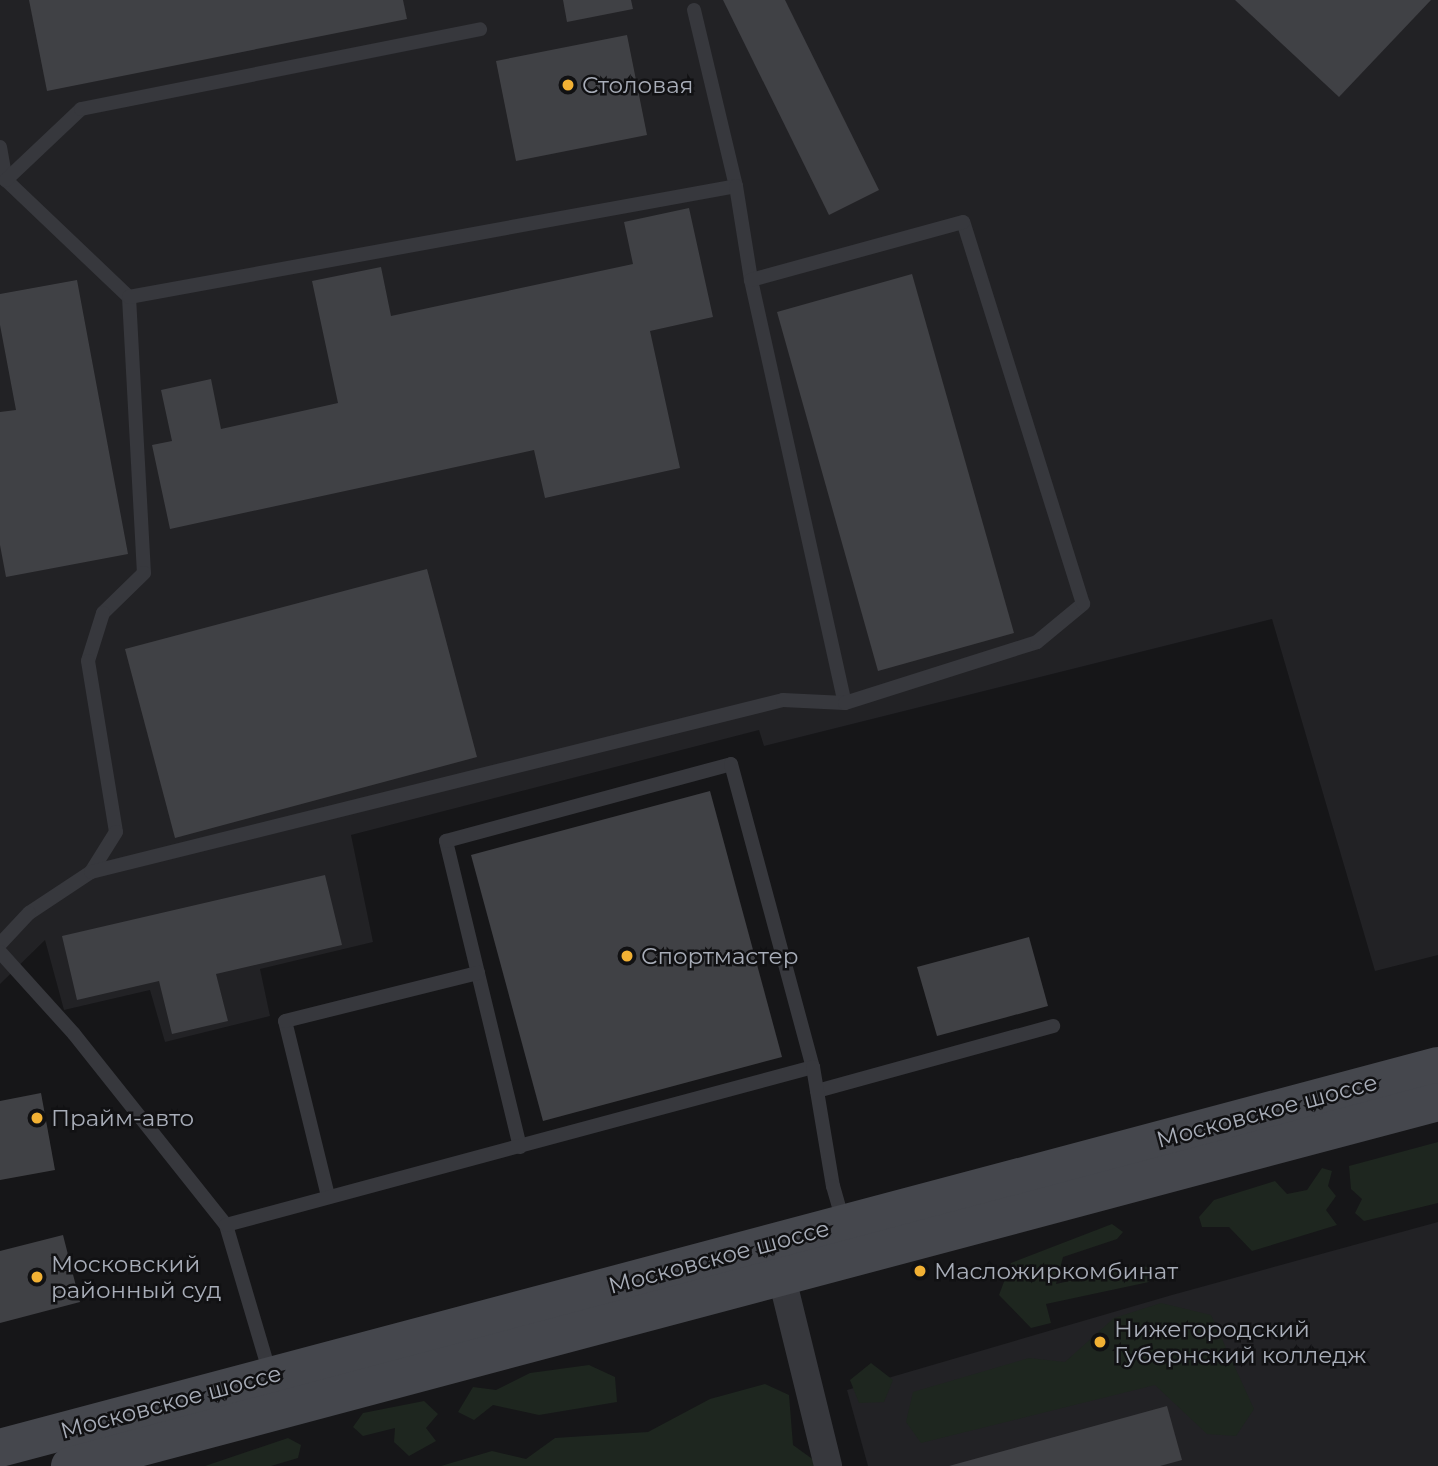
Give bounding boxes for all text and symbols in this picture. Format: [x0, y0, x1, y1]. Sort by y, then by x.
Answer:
place label: Столовая [582, 71, 694, 99]
marker: Столовая [560, 77, 576, 93]
place label: Спортмастер [641, 942, 798, 970]
marker: Спортмастер [619, 948, 635, 964]
street label: Московское шоссе [1153, 1068, 1381, 1154]
place label: Прайм-авто [51, 1104, 194, 1132]
marker: Прайм-авто [29, 1110, 45, 1126]
street label: Московское шоссе [605, 1214, 833, 1300]
place label: Московский районный суд [51, 1250, 222, 1304]
place label: Масложиркомбинат [934, 1257, 1178, 1285]
marker: Масложиркомбинат [912, 1263, 928, 1279]
marker: Московский районный суд [29, 1269, 45, 1285]
place label: Нижегородский Губернский колледж [1114, 1315, 1366, 1369]
marker: Нижегородский Губернский колледж [1092, 1334, 1108, 1350]
street label: Московское шоссе [57, 1359, 285, 1445]

